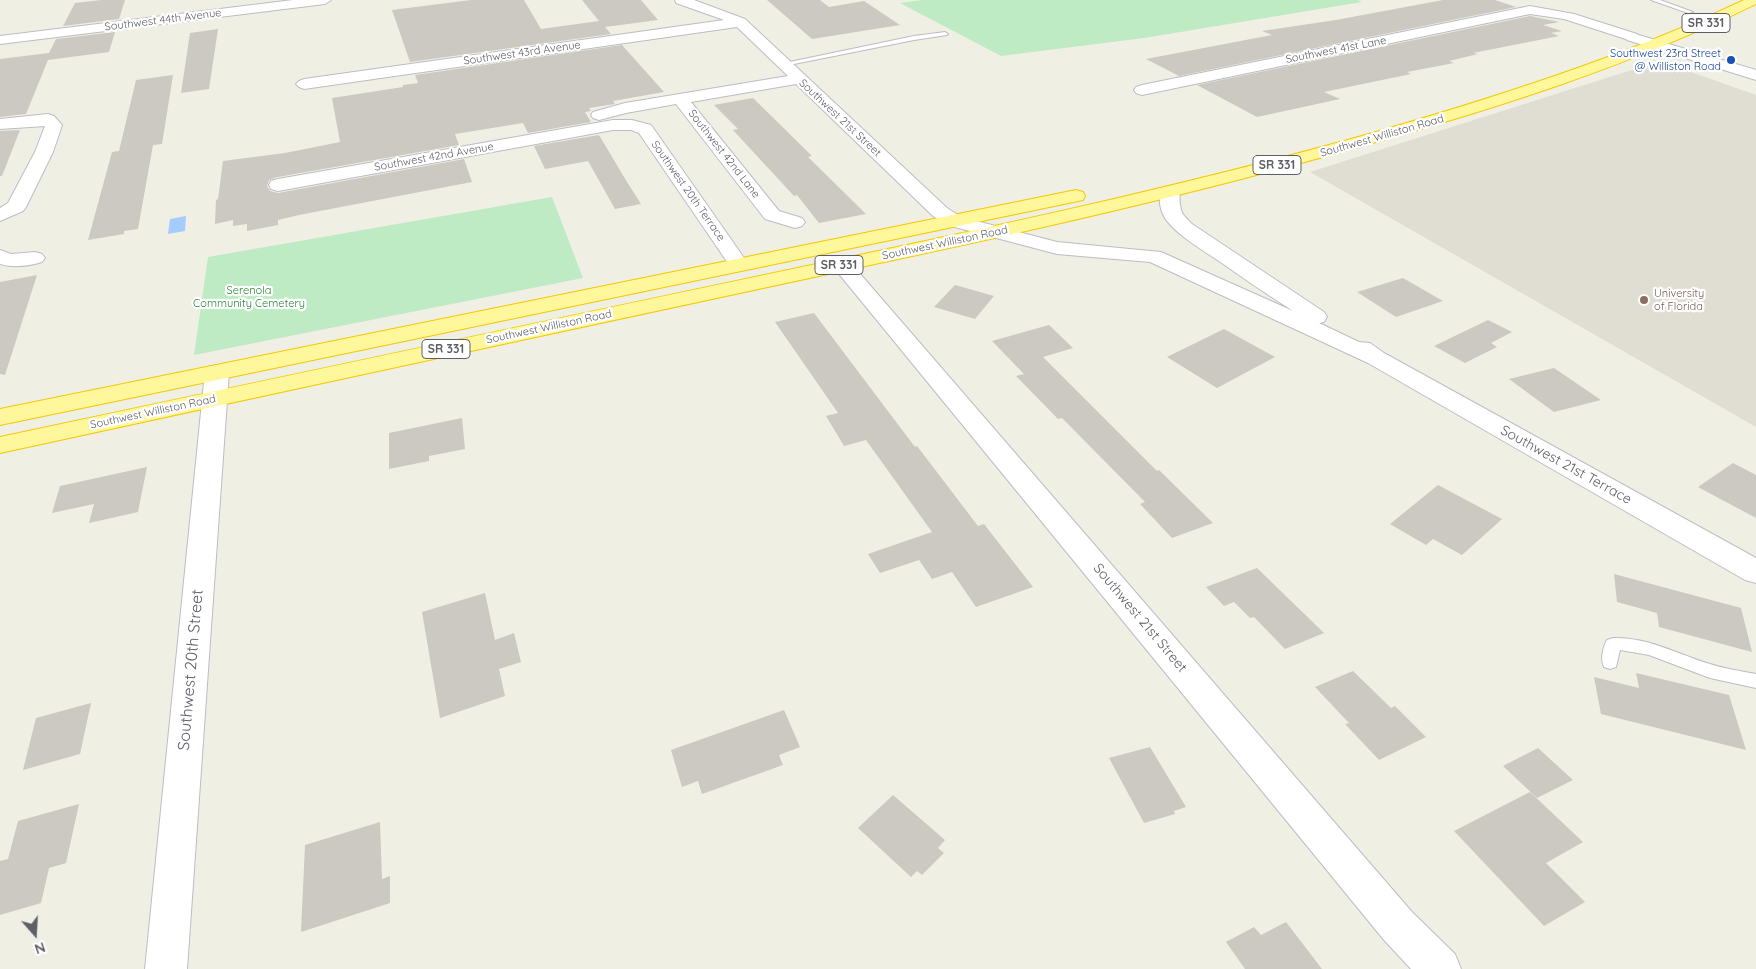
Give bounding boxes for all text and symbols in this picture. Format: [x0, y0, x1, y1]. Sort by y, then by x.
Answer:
street label: Southwest 44th Avenue [104, 6, 222, 34]
road number: SR 331 [1682, 13, 1730, 32]
street label: Southwest 41st Lane [1285, 34, 1387, 66]
street label: Southwest 43rd Avenue [463, 38, 581, 68]
place label: Southwest 23rd Street @ Williston Road [1610, 47, 1721, 73]
marker: Southwest 23rd Street @ Williston Road [1725, 54, 1737, 66]
street label: Southwest 21st Street [796, 76, 884, 160]
street label: Southwest 42nd Lane [685, 107, 763, 201]
street label: Southwest Williston Road [1319, 112, 1445, 160]
street label: Southwest 20th Terrace [648, 138, 728, 244]
street label: Southwest 42nd Avenue [373, 140, 495, 174]
road number: SR 331 [1253, 156, 1301, 174]
street label: Southwest Williston Road [881, 223, 1009, 263]
road number: SR 331 [815, 256, 863, 274]
park label: Serenola Community Cemetery [193, 284, 305, 310]
place label: University of Florida [1654, 287, 1704, 313]
marker: University of Florida [1638, 294, 1650, 306]
street label: Southwest Williston Road [485, 307, 613, 347]
road number: SR 331 [422, 339, 470, 358]
street label: Southwest Williston Road [89, 392, 217, 432]
street label: Southwest 21st Terrace [1497, 422, 1635, 508]
street label: Southwest 21st Street [1090, 560, 1190, 676]
street label: Southwest 20th Street [174, 589, 208, 751]
north arrow [10, 909, 60, 959]
text: N [32, 938, 48, 958]

